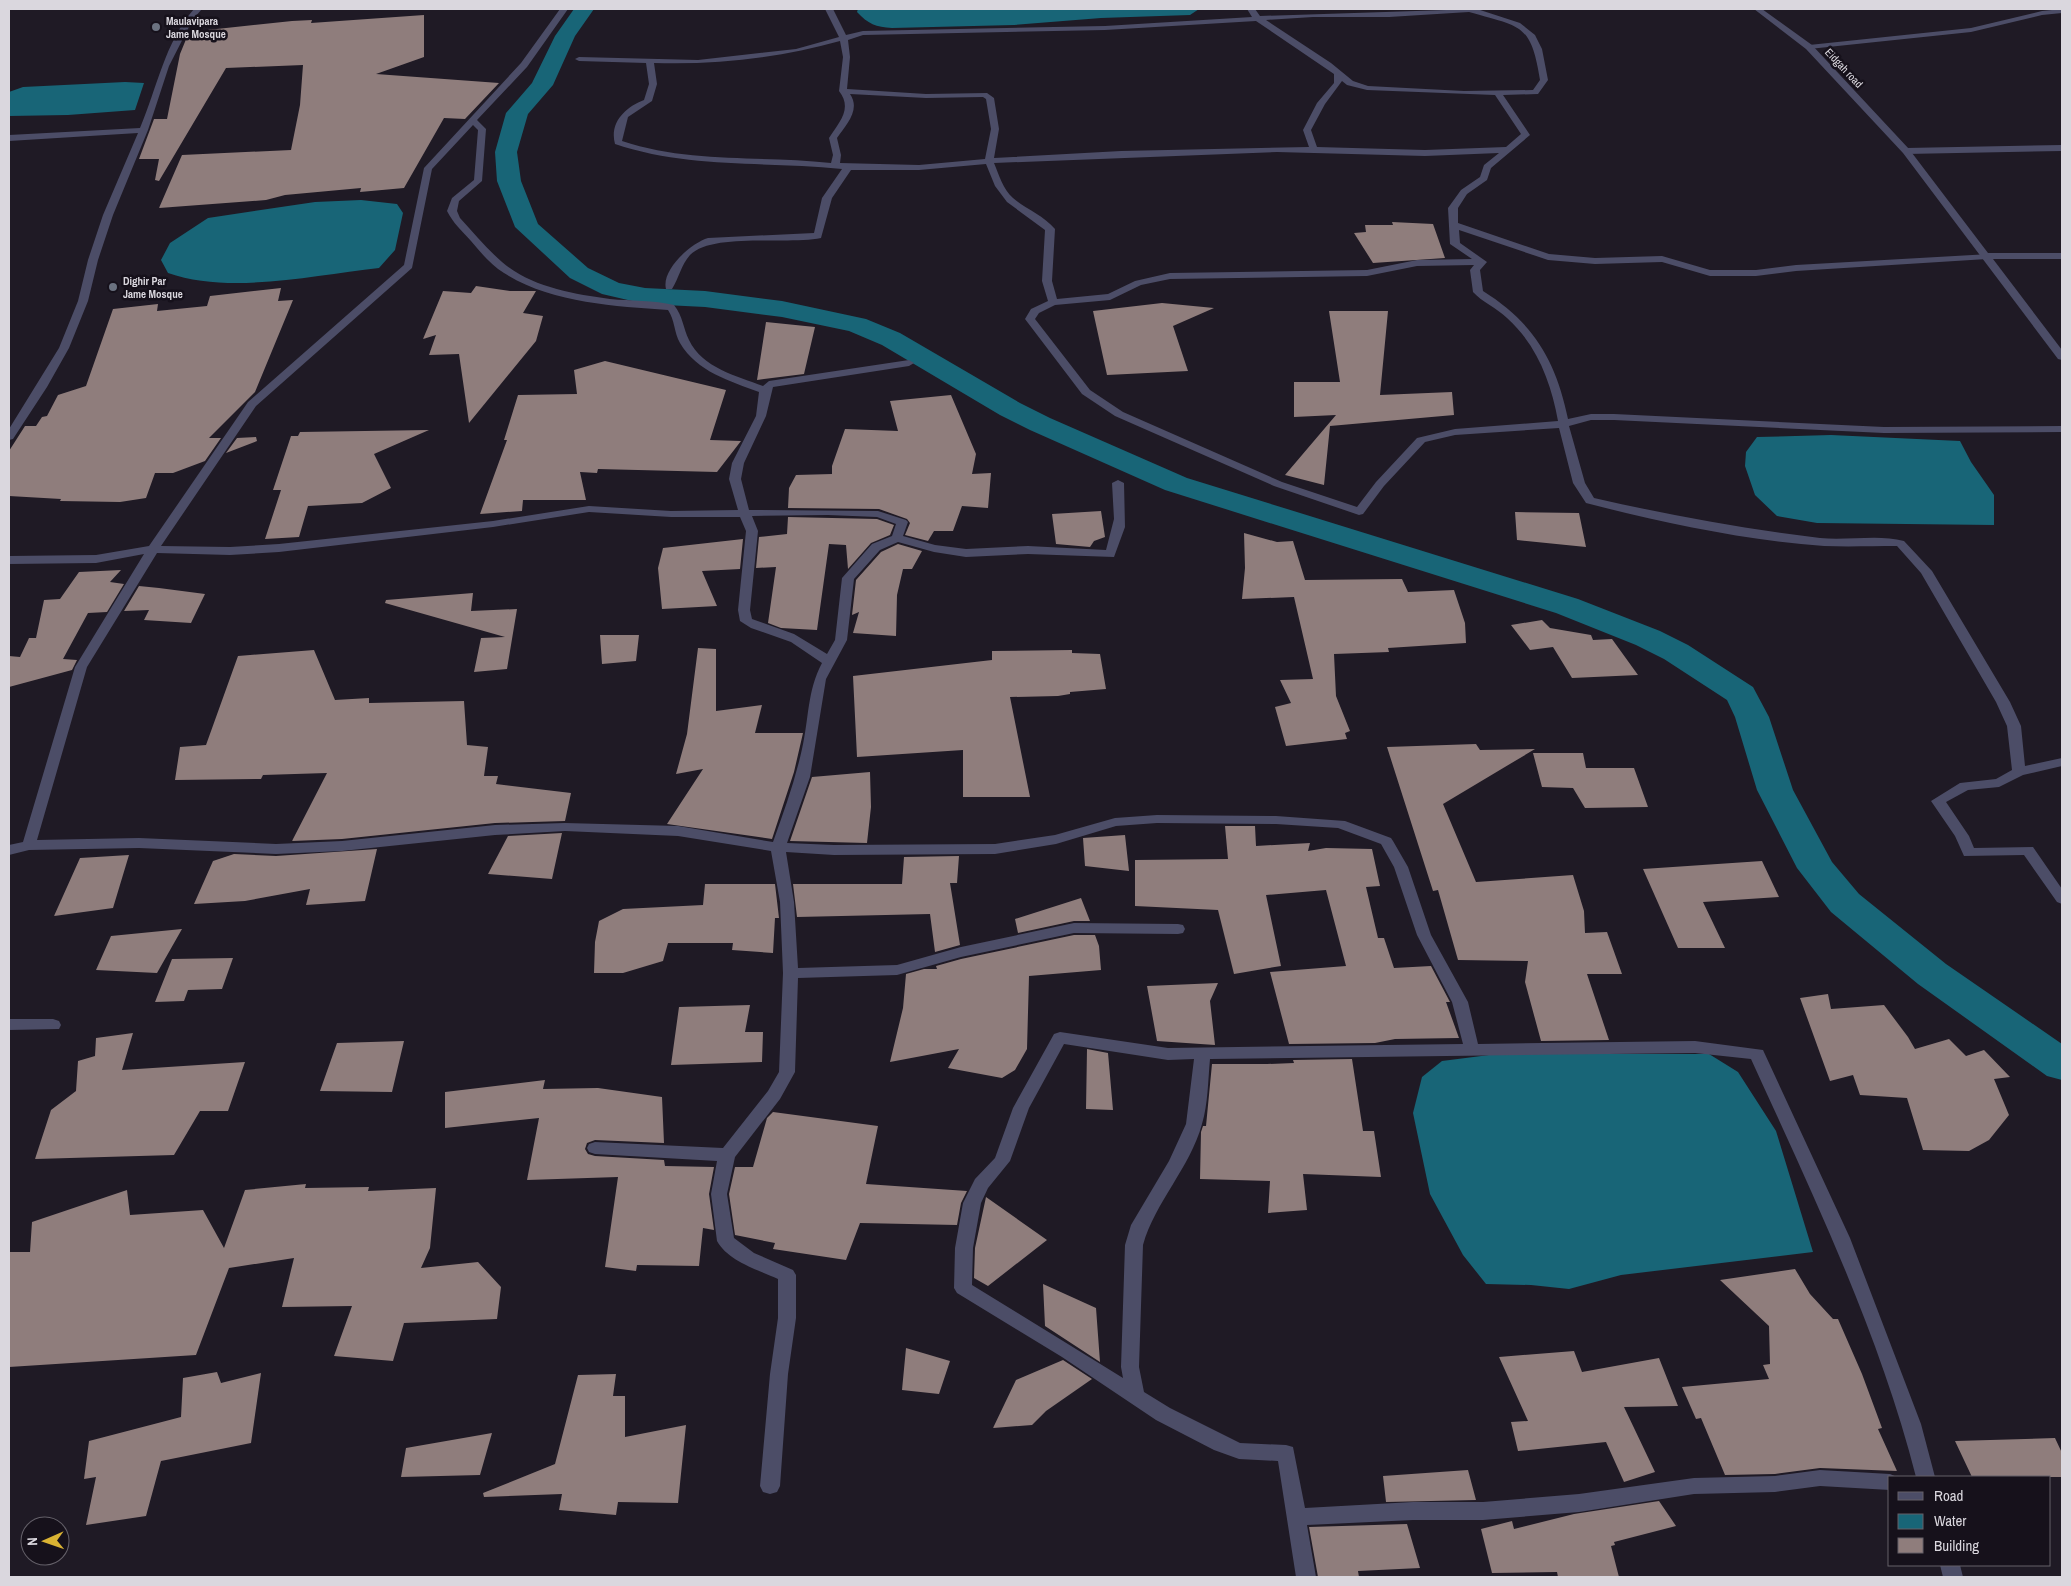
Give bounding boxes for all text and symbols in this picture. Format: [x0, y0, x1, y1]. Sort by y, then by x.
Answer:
place label: Maulavipara Jame Mosque [166, 14, 226, 41]
marker: Maulavipara Jame Mosque [150, 21, 162, 33]
street label: Eidgah road [1822, 45, 1866, 91]
place label: Dighir Par Jame Mosque [123, 274, 183, 301]
marker: Dighir Par Jame Mosque [107, 281, 119, 293]
legend [1888, 1476, 2051, 1566]
text: Road [1934, 1485, 1963, 1506]
text: Water [1934, 1510, 1966, 1531]
north arrow [20, 1516, 70, 1566]
text: Building [1934, 1535, 1979, 1556]
text: N [23, 1537, 41, 1546]

